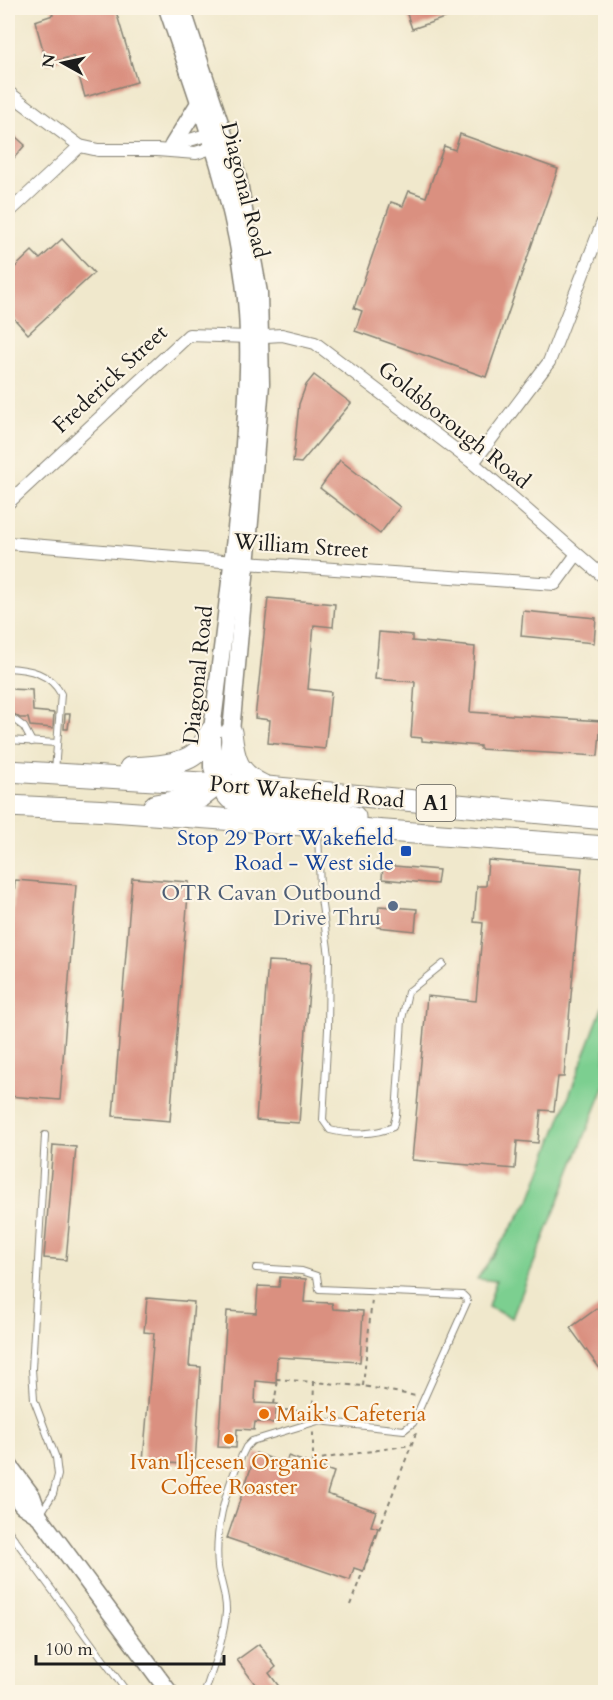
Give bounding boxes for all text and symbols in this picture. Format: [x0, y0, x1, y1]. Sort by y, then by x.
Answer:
north arrow [33, 33, 93, 93]
text: N [37, 53, 61, 69]
street label: Diagonal Road [214, 119, 277, 262]
street label: Frederick Street [46, 318, 174, 440]
street label: Goldsborough Road [371, 354, 537, 496]
street label: William Street [232, 526, 369, 566]
street label: Diagonal Road [176, 604, 220, 746]
street label: Port Wakefield Road [208, 769, 406, 815]
road number: A1 [416, 785, 456, 821]
place label: Stop 29 Port Wakefield Road - West side [177, 823, 394, 878]
marker: Stop 29 Port Wakefield Road - West side [399, 844, 413, 858]
place label: OTR Cavan Outbound Drive Thru [161, 878, 381, 933]
marker: OTR Cavan Outbound Drive Thru [386, 899, 400, 913]
place label: Maik's Cafeteria [276, 1399, 427, 1429]
marker: Maik's Cafeteria [257, 1407, 271, 1421]
marker: Ivan Iljcesen Organic Coffee Roaster [222, 1432, 236, 1446]
place label: Ivan Iljcesen Organic Coffee Roaster [129, 1447, 329, 1502]
scale bar [36, 1628, 224, 1666]
text: 100 m [45, 1637, 93, 1662]

